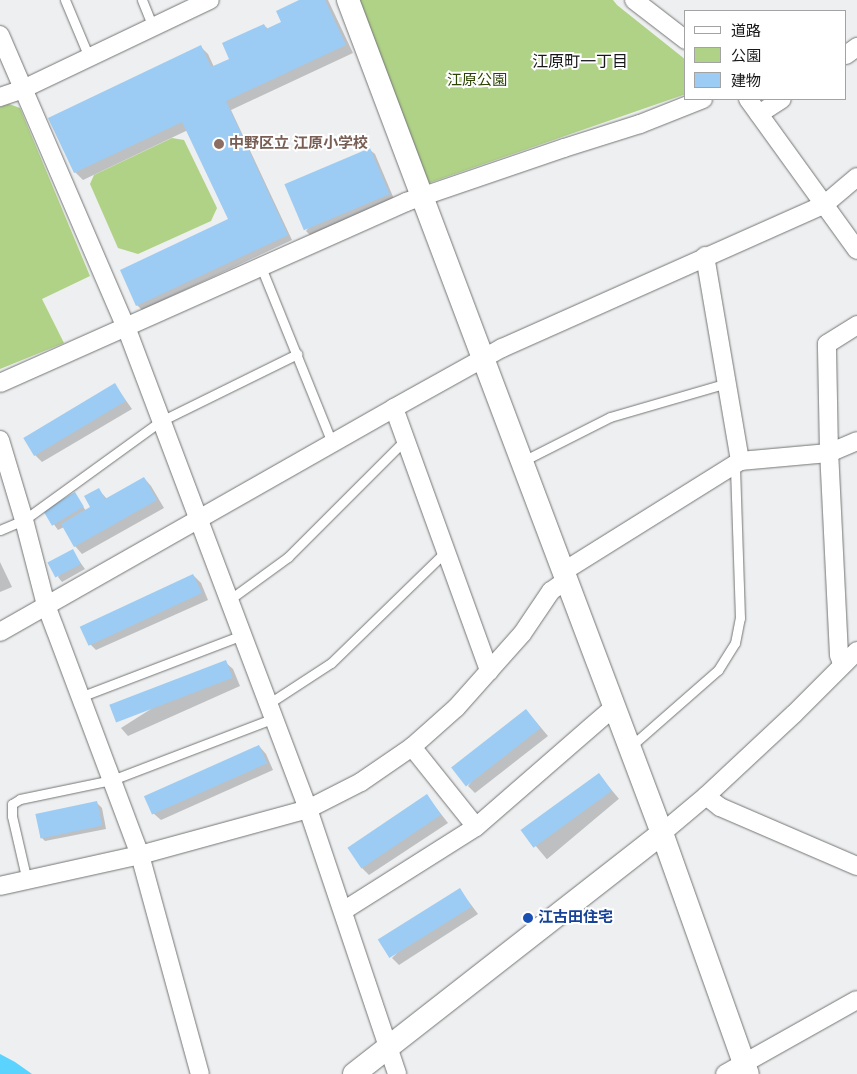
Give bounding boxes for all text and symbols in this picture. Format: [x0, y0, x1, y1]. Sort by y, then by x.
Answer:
legend [684, 10, 847, 100]
text: 道路 [731, 22, 761, 40]
text: 公園 [731, 47, 761, 65]
district label: 江原町一丁目 [532, 52, 628, 72]
park label: 江原公園 [447, 72, 507, 90]
text: 建物 [731, 72, 761, 90]
place label: 中野区立 江原小学校 [229, 135, 368, 153]
marker: 中野区立 江原小学校 [213, 138, 225, 150]
place label: 江古田住宅 [538, 909, 613, 927]
marker: 江古田住宅 [522, 912, 534, 924]

